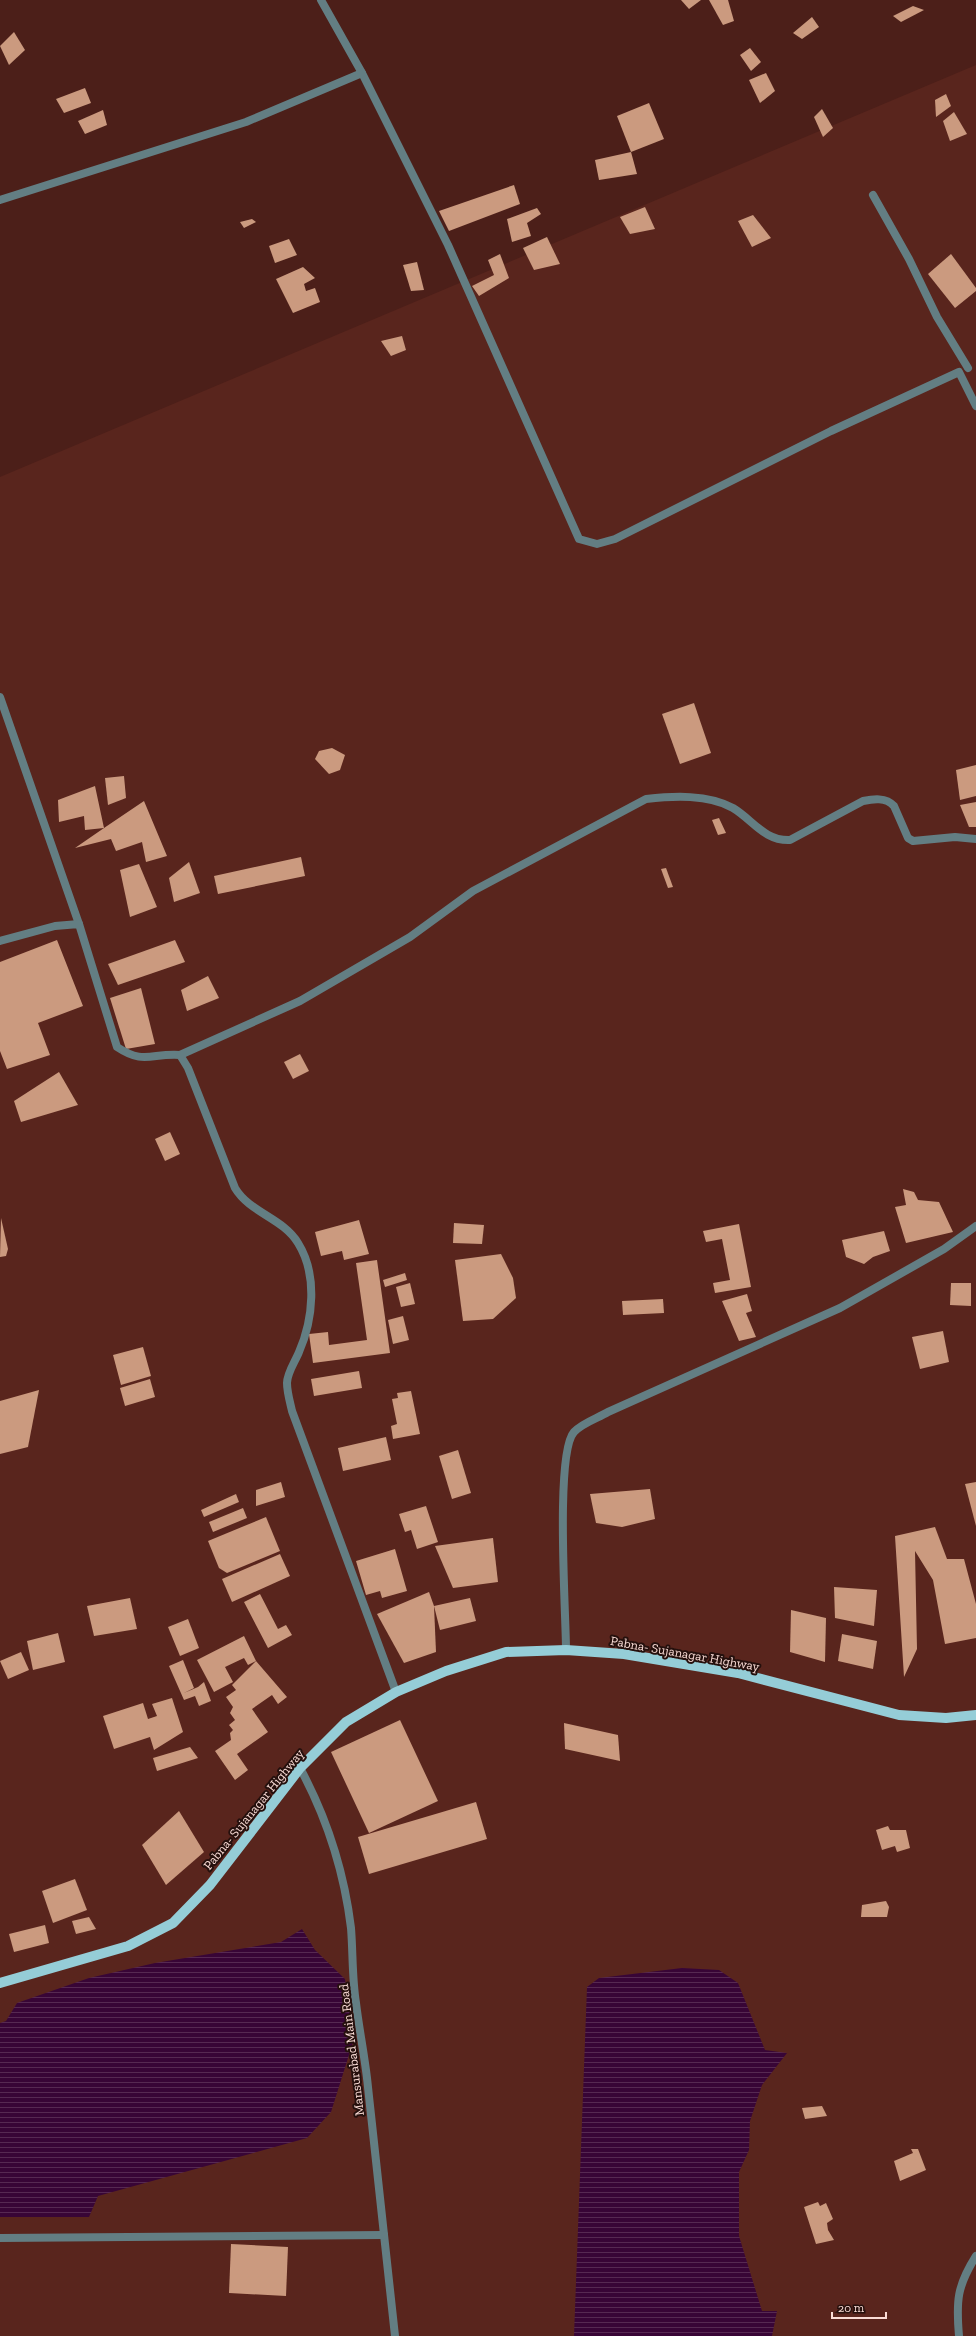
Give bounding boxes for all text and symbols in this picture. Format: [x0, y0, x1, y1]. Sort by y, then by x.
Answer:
street label: Pabna- Sujanagar Highway [609, 1633, 761, 1675]
street label: Pabna- Sujanagar Highway [200, 1746, 308, 1873]
street label: Mansurabad Main Road [336, 1983, 367, 2117]
scale bar [832, 2294, 886, 2320]
text: 20 m [838, 2301, 865, 2315]

